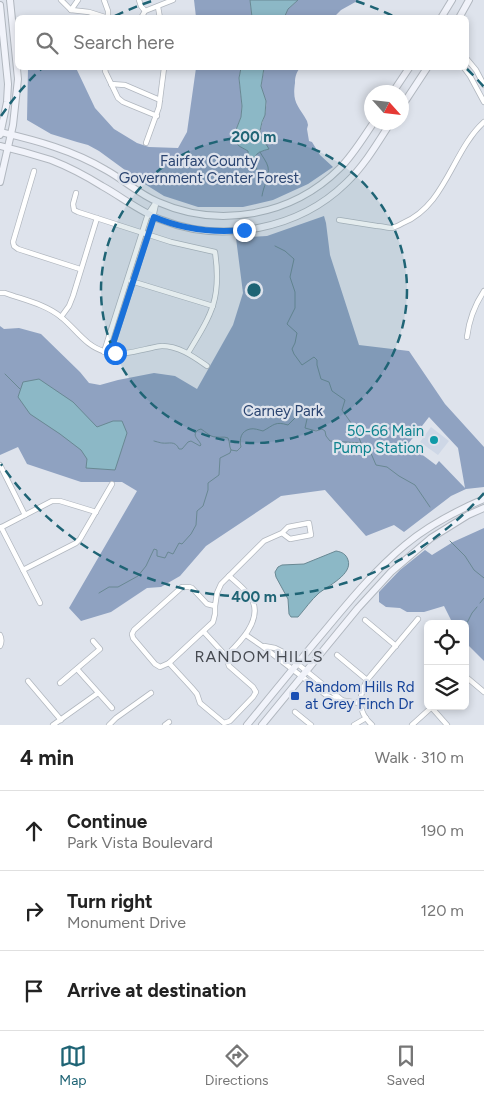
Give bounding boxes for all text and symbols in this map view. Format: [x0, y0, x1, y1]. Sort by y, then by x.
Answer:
search box [15, 15, 469, 70]
icon: search [33, 29, 61, 57]
text: Search here [73, 31, 175, 54]
north arrow [364, 85, 409, 130]
text: 200 m [232, 128, 276, 146]
park label: Fairfax County Government Center Forest [119, 152, 300, 187]
route end [233, 219, 256, 242]
centre of rings [245, 281, 263, 299]
route start [104, 342, 127, 365]
park label: Carney Park [243, 402, 324, 420]
place label: 50-66 Main Pump Station [333, 422, 424, 457]
marker: 50-66 Main Pump Station [428, 434, 440, 446]
text: 400 m [231, 588, 277, 606]
map controls [424, 620, 469, 710]
button: locate [424, 620, 469, 665]
district label: RANDOM HILLS [195, 647, 324, 666]
button: layers [424, 665, 469, 710]
place label: Random Hills Rd at Grey Finch Dr [305, 678, 415, 713]
marker: Random Hills Rd at Grey Finch Dr [289, 690, 301, 702]
text: 4 min [20, 745, 74, 770]
text: Walk · 310 m [375, 748, 464, 767]
text: Continue [67, 810, 147, 833]
icon: ahead [20, 817, 48, 845]
text: 190 m [421, 821, 464, 840]
text: Park Vista Boulevard [67, 833, 213, 852]
text: Turn right [67, 890, 153, 913]
icon: right [20, 897, 48, 925]
text: 120 m [421, 901, 464, 920]
text: Monument Drive [67, 913, 186, 932]
icon: arrive [20, 977, 48, 1005]
text: Arrive at destination [67, 979, 246, 1002]
tab: Map [59, 1042, 87, 1089]
tab: Directions [205, 1042, 269, 1089]
tab: Saved [386, 1042, 425, 1089]

